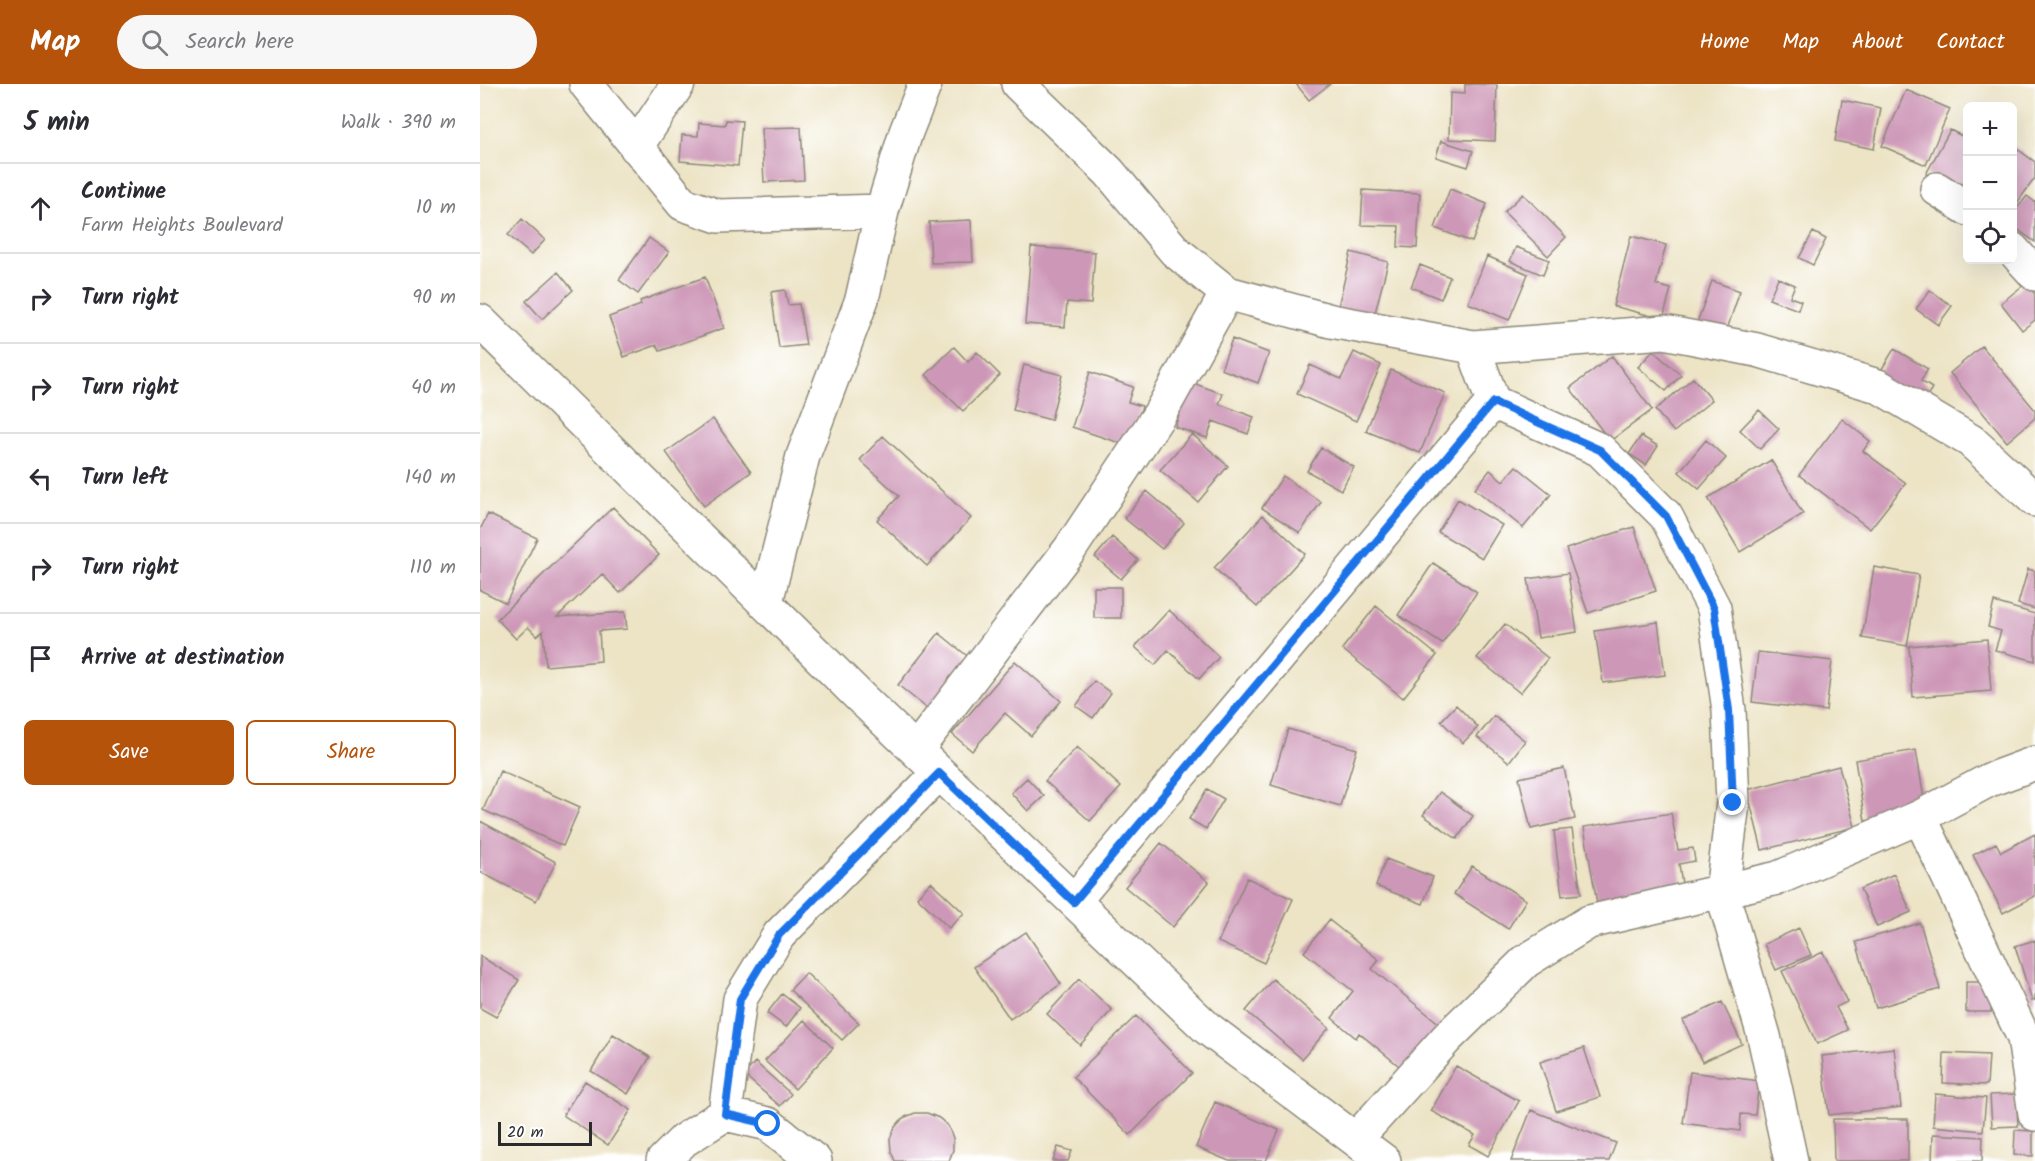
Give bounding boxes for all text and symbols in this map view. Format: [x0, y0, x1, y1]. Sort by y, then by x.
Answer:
search box [117, 15, 537, 69]
text: Map [30, 20, 81, 65]
text: Search here [186, 25, 294, 60]
icon: search [138, 26, 171, 59]
text: Home [1700, 26, 1749, 59]
text: Map [1782, 26, 1819, 59]
text: About [1852, 26, 1903, 59]
text: Contact [1936, 26, 2005, 59]
text: 5 min [24, 102, 90, 144]
map controls [1963, 102, 2017, 264]
button: + [1963, 102, 2017, 156]
text: Walk · 390 m [341, 107, 456, 139]
button: − [1963, 156, 2017, 210]
text: Continue [81, 175, 166, 210]
icon: ahead [24, 192, 57, 225]
text: 10 m [416, 192, 456, 224]
text: Farm Heights Boulevard [81, 210, 283, 242]
button: locate [1963, 210, 2017, 264]
text: Turn right [81, 281, 179, 316]
icon: right [24, 282, 57, 315]
text: 90 m [412, 282, 456, 314]
text: Turn right [81, 371, 179, 406]
icon: right [24, 372, 57, 405]
text: 40 m [411, 372, 456, 404]
text: Turn left [81, 461, 168, 496]
icon: left [24, 462, 57, 495]
text: 140 m [405, 462, 456, 494]
text: Turn right [81, 551, 179, 586]
icon: right [24, 552, 57, 585]
text: 110 m [410, 552, 456, 584]
text: Arrive at destination [81, 641, 284, 676]
icon: arrive [24, 642, 57, 675]
button: Save [24, 720, 234, 785]
button: Share [246, 720, 456, 785]
route end [1719, 789, 1745, 815]
route start [754, 1110, 780, 1136]
scale bar [498, 1119, 592, 1146]
text: 20 m [507, 1120, 543, 1145]

